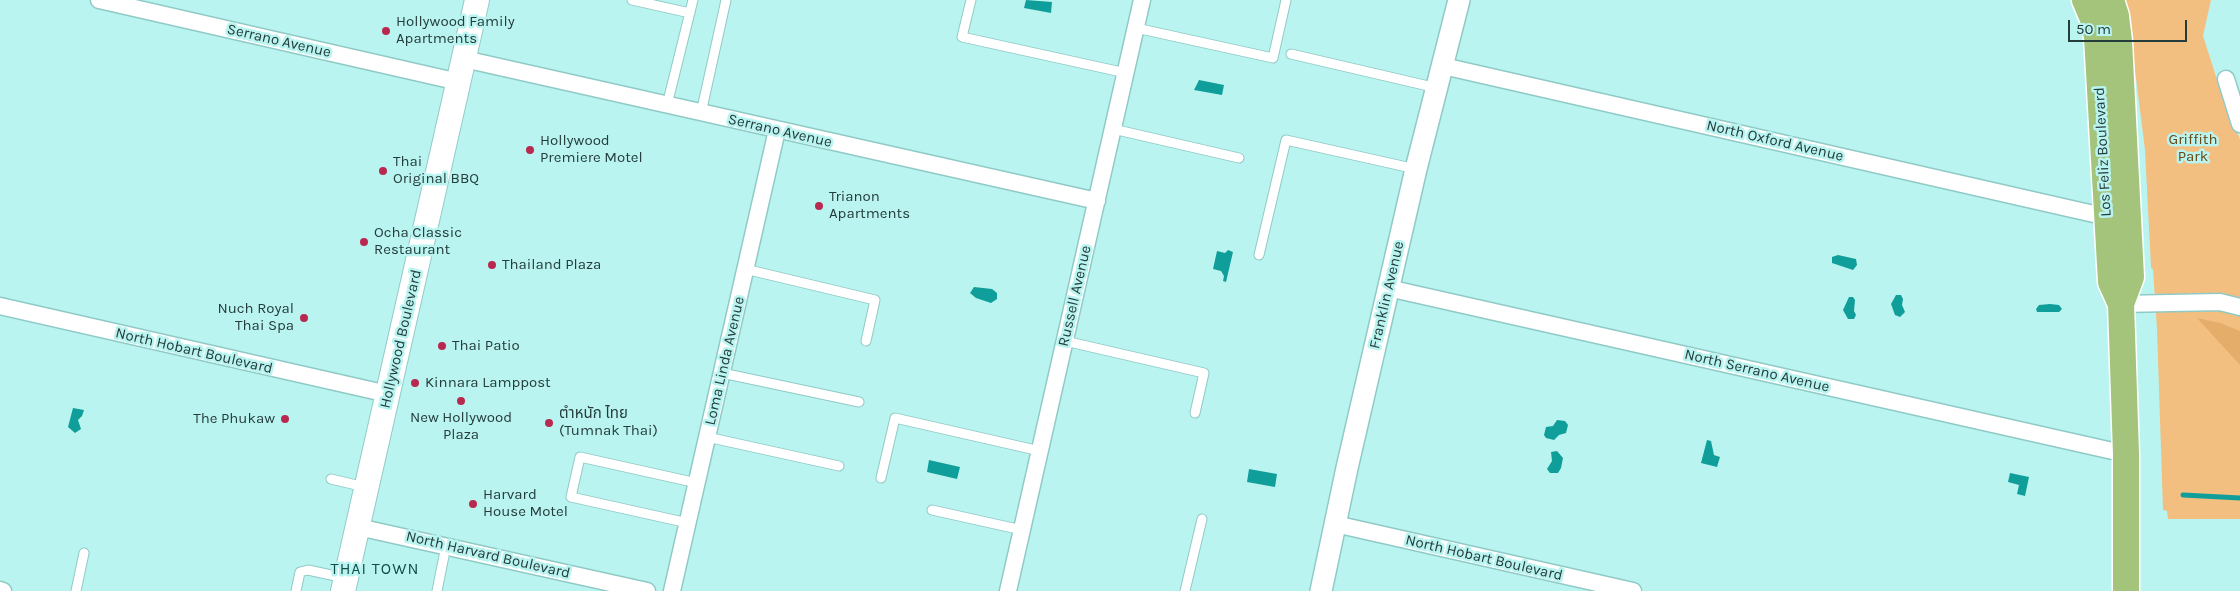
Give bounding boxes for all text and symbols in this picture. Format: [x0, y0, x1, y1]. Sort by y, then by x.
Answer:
scale bar [2070, 10, 2189, 42]
place label: Hollywood Family Apartments [396, 13, 515, 48]
street label: Serrano Avenue [225, 20, 333, 62]
text: 50 m [2076, 20, 2111, 38]
marker: Hollywood Family Apartments [380, 25, 392, 37]
street label: Los Feliz Boulevard [2091, 87, 2115, 217]
street label: Serrano Avenue [726, 110, 834, 152]
street label: North Oxford Avenue [1705, 116, 1845, 166]
park label: Griffith Park [2169, 131, 2217, 166]
place label: Hollywood Premiere Motel [540, 132, 643, 167]
marker: Hollywood Premiere Motel [524, 144, 536, 156]
place label: Thai Original BBQ [393, 153, 479, 188]
marker: Thai Original BBQ [377, 165, 389, 177]
place label: Trianon Apartments [829, 188, 910, 223]
marker: Trianon Apartments [813, 200, 825, 212]
place label: Ocha Classic Restaurant [374, 224, 462, 259]
marker: Ocha Classic Restaurant [358, 236, 370, 248]
street label: Franklin Avenue [1366, 240, 1408, 350]
street label: Russell Avenue [1055, 244, 1095, 348]
place label: Thailand Plaza [502, 256, 601, 274]
marker: Thailand Plaza [486, 259, 498, 271]
street label: Hollywood Boulevard [376, 268, 426, 410]
street label: Loma Linda Avenue [701, 295, 749, 427]
place label: Nuch Royal Thai Spa [217, 300, 294, 335]
marker: Nuch Royal Thai Spa [298, 312, 310, 324]
street label: North Hobart Boulevard [114, 324, 274, 378]
place label: Thai Patio [452, 337, 520, 355]
marker: Thai Patio [436, 340, 448, 352]
street label: North Serrano Avenue [1683, 346, 1831, 396]
place label: Kinnara Lamppost [425, 374, 551, 392]
marker: Kinnara Lamppost [409, 377, 421, 389]
marker: New Hollywood Plaza [455, 395, 467, 407]
place label: ตำหนัก ไทย (Tumnak Thai) [559, 405, 658, 440]
place label: New Hollywood Plaza [410, 409, 512, 444]
place label: The Phukaw [193, 410, 275, 428]
marker: The Phukaw [279, 413, 291, 425]
marker: ตำหนัก ไทย (Tumnak Thai) [543, 417, 555, 429]
place label: Harvard House Motel [483, 486, 568, 521]
marker: Harvard House Motel [467, 498, 479, 510]
street label: North Harvard Boulevard [404, 527, 572, 583]
street label: North Hobart Boulevard [1404, 531, 1564, 585]
district label: THAI TOWN [329, 559, 421, 579]

